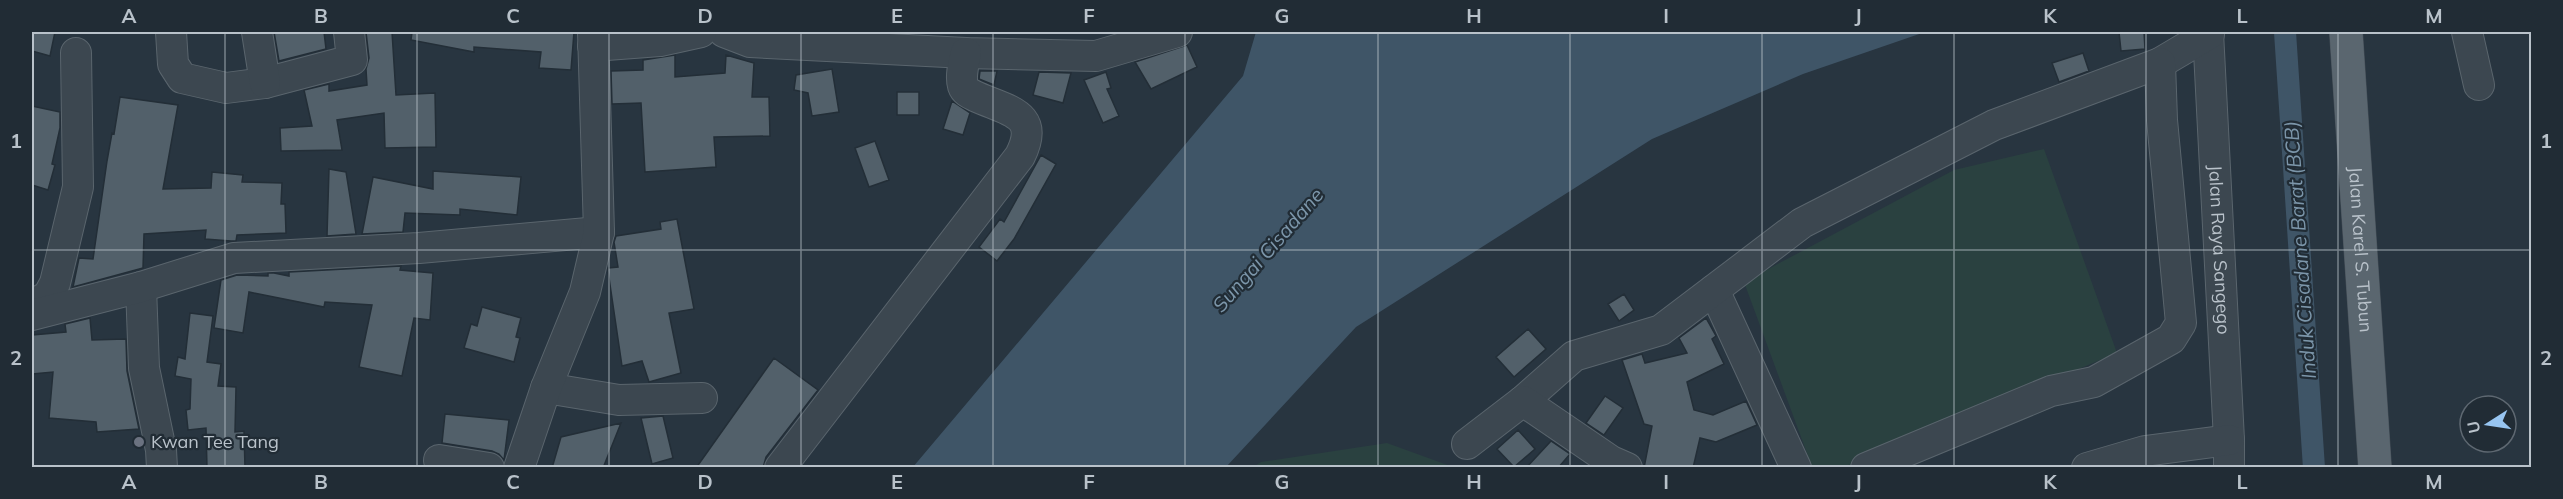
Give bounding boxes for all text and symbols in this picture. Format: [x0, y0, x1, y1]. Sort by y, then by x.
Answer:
text: A [122, 3, 137, 28]
text: B [314, 3, 328, 28]
text: C [506, 3, 520, 28]
text: D [697, 3, 713, 28]
text: E [891, 3, 903, 28]
text: F [1083, 3, 1095, 28]
text: G [1275, 3, 1289, 28]
text: H [1466, 3, 1482, 28]
text: I [1663, 3, 1669, 28]
text: J [1854, 3, 1862, 28]
text: K [2043, 3, 2057, 28]
text: L [2236, 3, 2248, 28]
text: M [2425, 3, 2443, 28]
water label: Induk Cisadane Barat (BCB) [2278, 120, 2321, 380]
text: 1 [10, 128, 22, 153]
text: 1 [2540, 128, 2552, 153]
street label: Jalan Raya Sangego [2204, 164, 2236, 335]
street label: Jalan Karel S. Tubun [2344, 166, 2378, 333]
water label: Sungai Cisadane [1207, 182, 1329, 317]
text: 2 [10, 345, 22, 370]
text: 2 [2540, 345, 2552, 370]
north arrow [2458, 394, 2518, 454]
text: U [2462, 419, 2484, 435]
place label: Kwan Tee Tang [151, 430, 279, 453]
marker: Kwan Tee Tang [132, 435, 146, 449]
text: A [122, 469, 137, 494]
text: B [314, 469, 328, 494]
text: C [506, 469, 520, 494]
text: D [697, 469, 713, 494]
text: E [891, 469, 903, 494]
text: F [1083, 469, 1095, 494]
text: G [1275, 469, 1289, 494]
text: H [1466, 469, 1482, 494]
text: I [1663, 469, 1669, 494]
text: J [1854, 469, 1862, 494]
text: K [2043, 469, 2057, 494]
text: L [2236, 469, 2248, 494]
text: M [2425, 469, 2443, 494]

